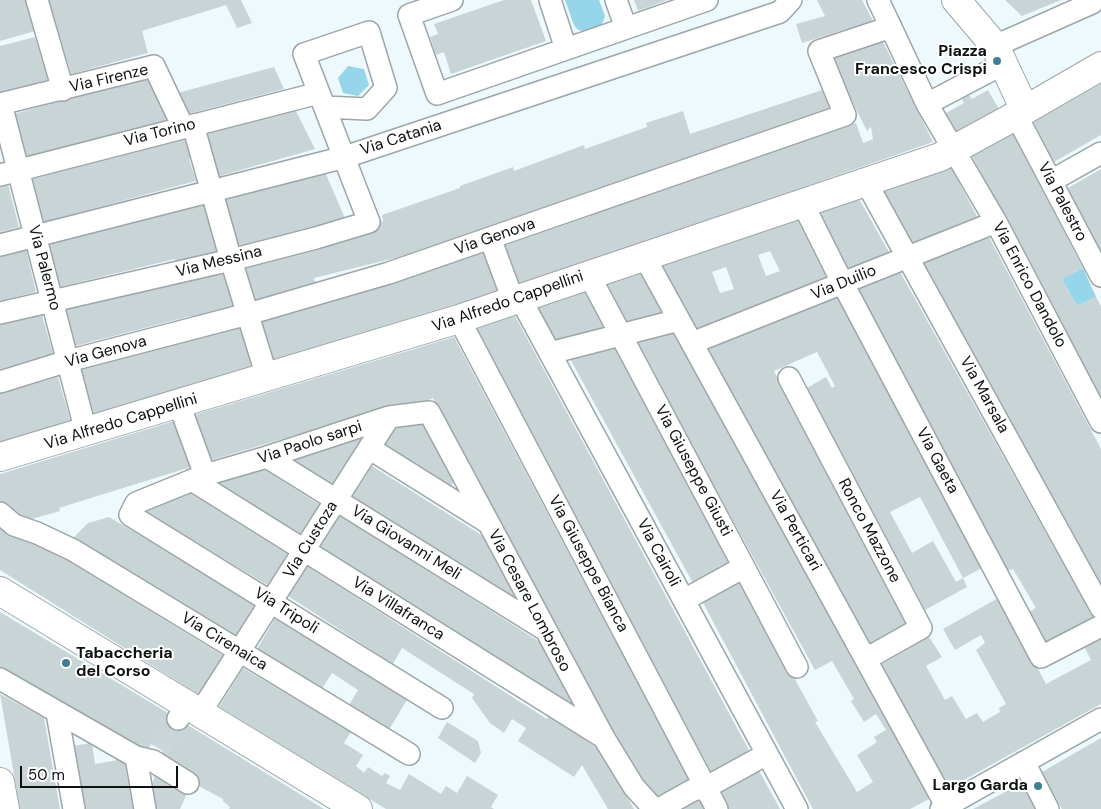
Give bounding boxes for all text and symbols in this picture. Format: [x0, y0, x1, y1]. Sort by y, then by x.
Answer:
place label: Piazza Francesco Crispi [855, 42, 987, 80]
marker: Piazza Francesco Crispi [991, 55, 1003, 67]
street label: Via Firenze [68, 61, 150, 97]
street label: Via Torino [122, 115, 198, 151]
street label: Via Catania [358, 116, 444, 160]
street label: Via Palestro [1033, 159, 1091, 245]
street label: Via Genova [452, 214, 538, 260]
street label: Via Enrico Dandolo [988, 219, 1070, 351]
street label: Via Palermo [23, 223, 65, 313]
street label: Via Messina [174, 242, 264, 282]
street label: Via Duilio [809, 261, 879, 305]
street label: Via Alfredo Cappellini [430, 267, 586, 337]
street label: Via Genova [63, 332, 149, 372]
street label: Via Marsala [955, 353, 1013, 437]
street label: Via Alfredo Cappellini [42, 390, 200, 454]
street label: Via Giuseppe Giusti [650, 402, 736, 540]
street label: Via Paolo sarpi [255, 417, 365, 469]
street label: Via Gaeta [912, 425, 962, 497]
street label: Ronco Mazzone [833, 476, 905, 586]
street label: Via Perticari [765, 487, 825, 575]
street label: Via Giuseppe Bianca [544, 492, 632, 636]
street label: Via Custoza [280, 498, 342, 582]
street label: Via Giovanni Meli [348, 502, 464, 584]
street label: Via Cairoli [632, 516, 684, 590]
street label: Via Cesare Lombroso [483, 527, 575, 675]
street label: Via Villafranca [348, 573, 448, 645]
street label: Via Tripoli [250, 584, 322, 638]
street label: Via Cirenaica [177, 609, 271, 675]
place label: Tabaccheria del Corso [76, 644, 173, 682]
marker: Tabaccheria del Corso [60, 657, 72, 669]
scale bar [22, 756, 180, 788]
text: 50 m [28, 765, 65, 785]
place label: Largo Garda [933, 776, 1028, 796]
marker: Largo Garda [1032, 780, 1044, 792]

